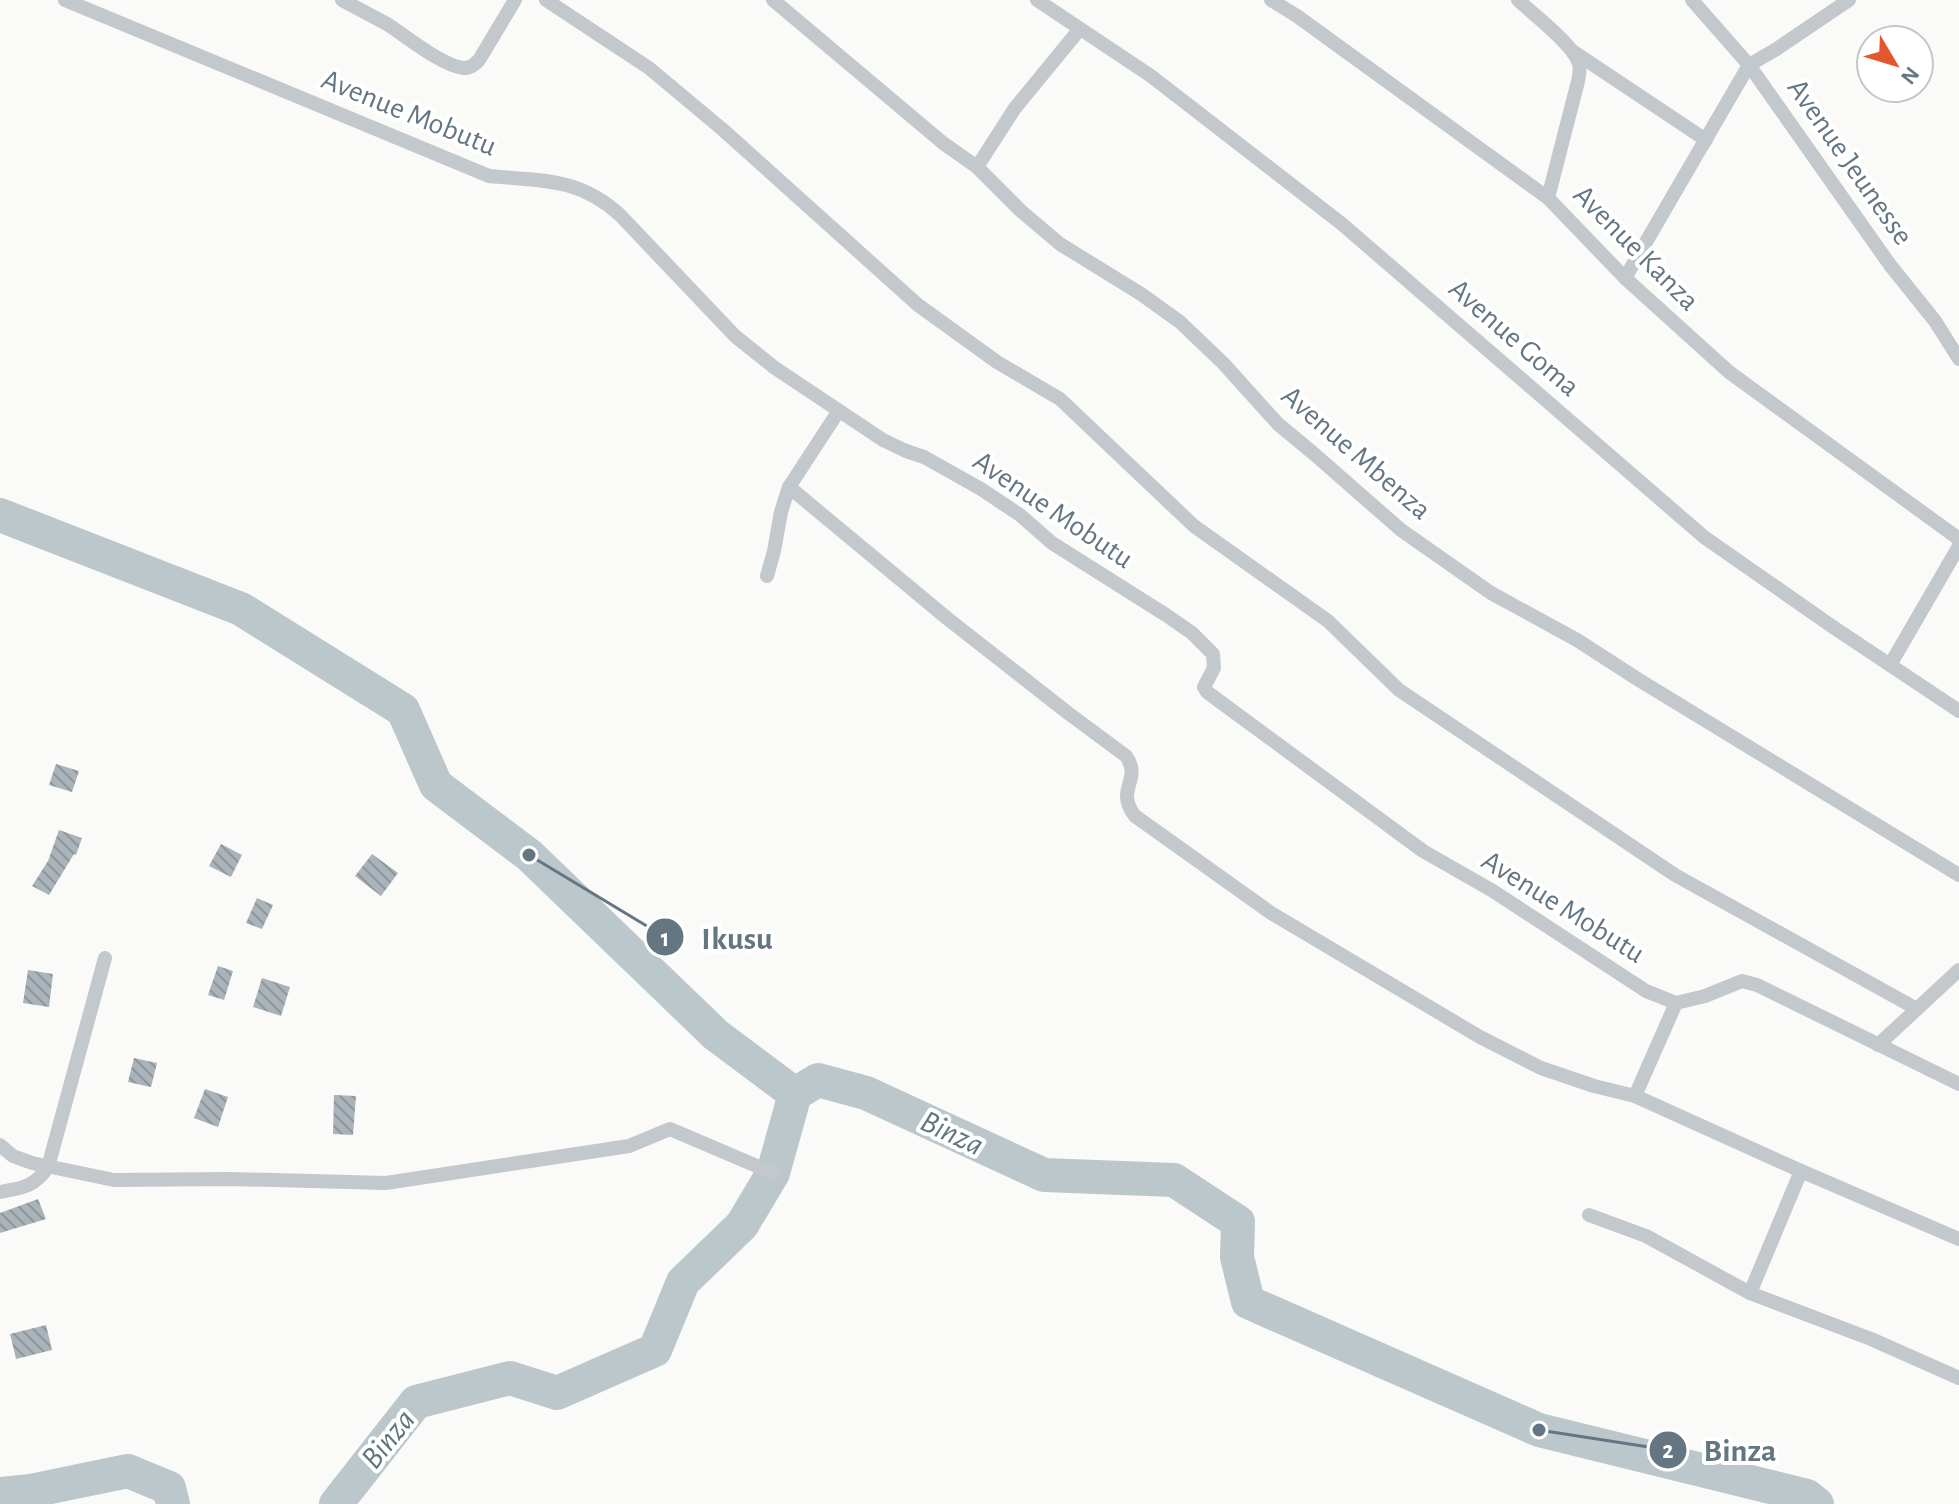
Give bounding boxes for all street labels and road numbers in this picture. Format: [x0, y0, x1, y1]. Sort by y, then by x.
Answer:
street label: Avenue Mobutu [317, 64, 501, 162]
street label: Avenue Jeunesse [1782, 73, 1918, 251]
street label: Avenue Kanza [1567, 179, 1705, 317]
street label: Avenue Goma [1443, 274, 1585, 402]
street label: Avenue Mbenza [1276, 380, 1436, 526]
street label: Avenue Mobutu [968, 446, 1138, 574]
street label: Avenue Mobutu [1476, 845, 1650, 969]

